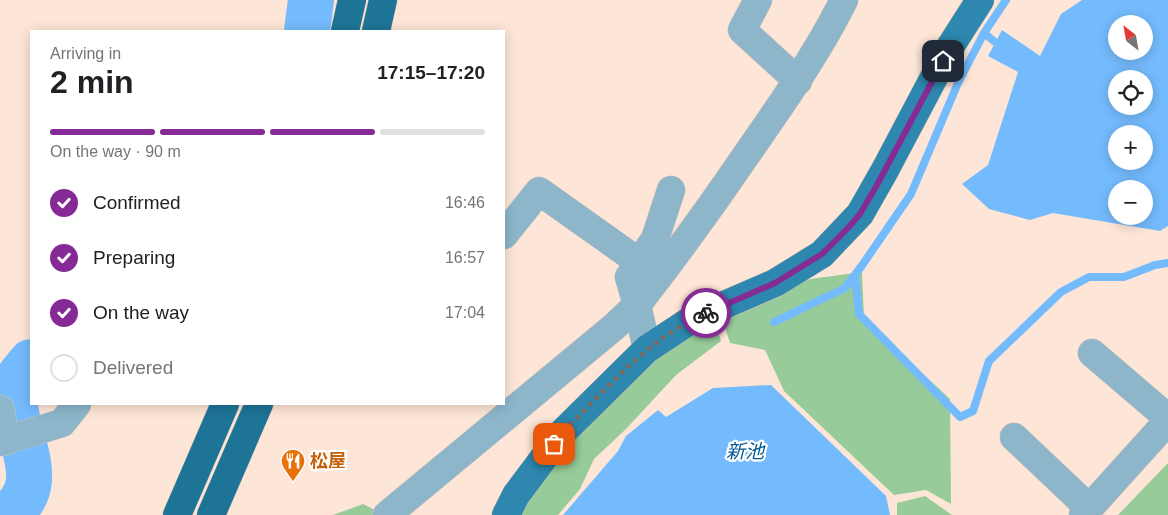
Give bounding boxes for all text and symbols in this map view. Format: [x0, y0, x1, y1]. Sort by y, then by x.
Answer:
north arrow [1108, 15, 1152, 60]
map controls [1108, 15, 1153, 225]
pin [922, 40, 964, 82]
text: Arriving in [50, 45, 121, 62]
icon: home [929, 47, 957, 75]
text: 17:15–17:20 [377, 62, 485, 83]
text: 2 min [50, 64, 134, 100]
button: locate [1108, 70, 1153, 115]
button: + [1108, 125, 1153, 170]
text: On the way · 90 m [50, 143, 181, 160]
button: − [1108, 180, 1153, 225]
icon: check [50, 189, 78, 217]
text: Confirmed [93, 192, 181, 213]
text: 16:46 [445, 194, 485, 211]
icon: check [50, 244, 78, 272]
text: Preparing [93, 247, 175, 268]
text: 16:57 [445, 249, 485, 266]
courier [681, 288, 731, 338]
icon: check [50, 299, 78, 327]
icon: bike [692, 299, 720, 327]
text: On the way [93, 302, 189, 323]
text: 17:04 [445, 304, 485, 321]
text: Delivered [93, 357, 173, 378]
pin [533, 423, 575, 465]
icon: bag [540, 430, 568, 458]
water label: 新池 [726, 441, 766, 462]
restaurant icon: 松屋 [280, 448, 306, 482]
place label: 松屋 [310, 451, 346, 471]

